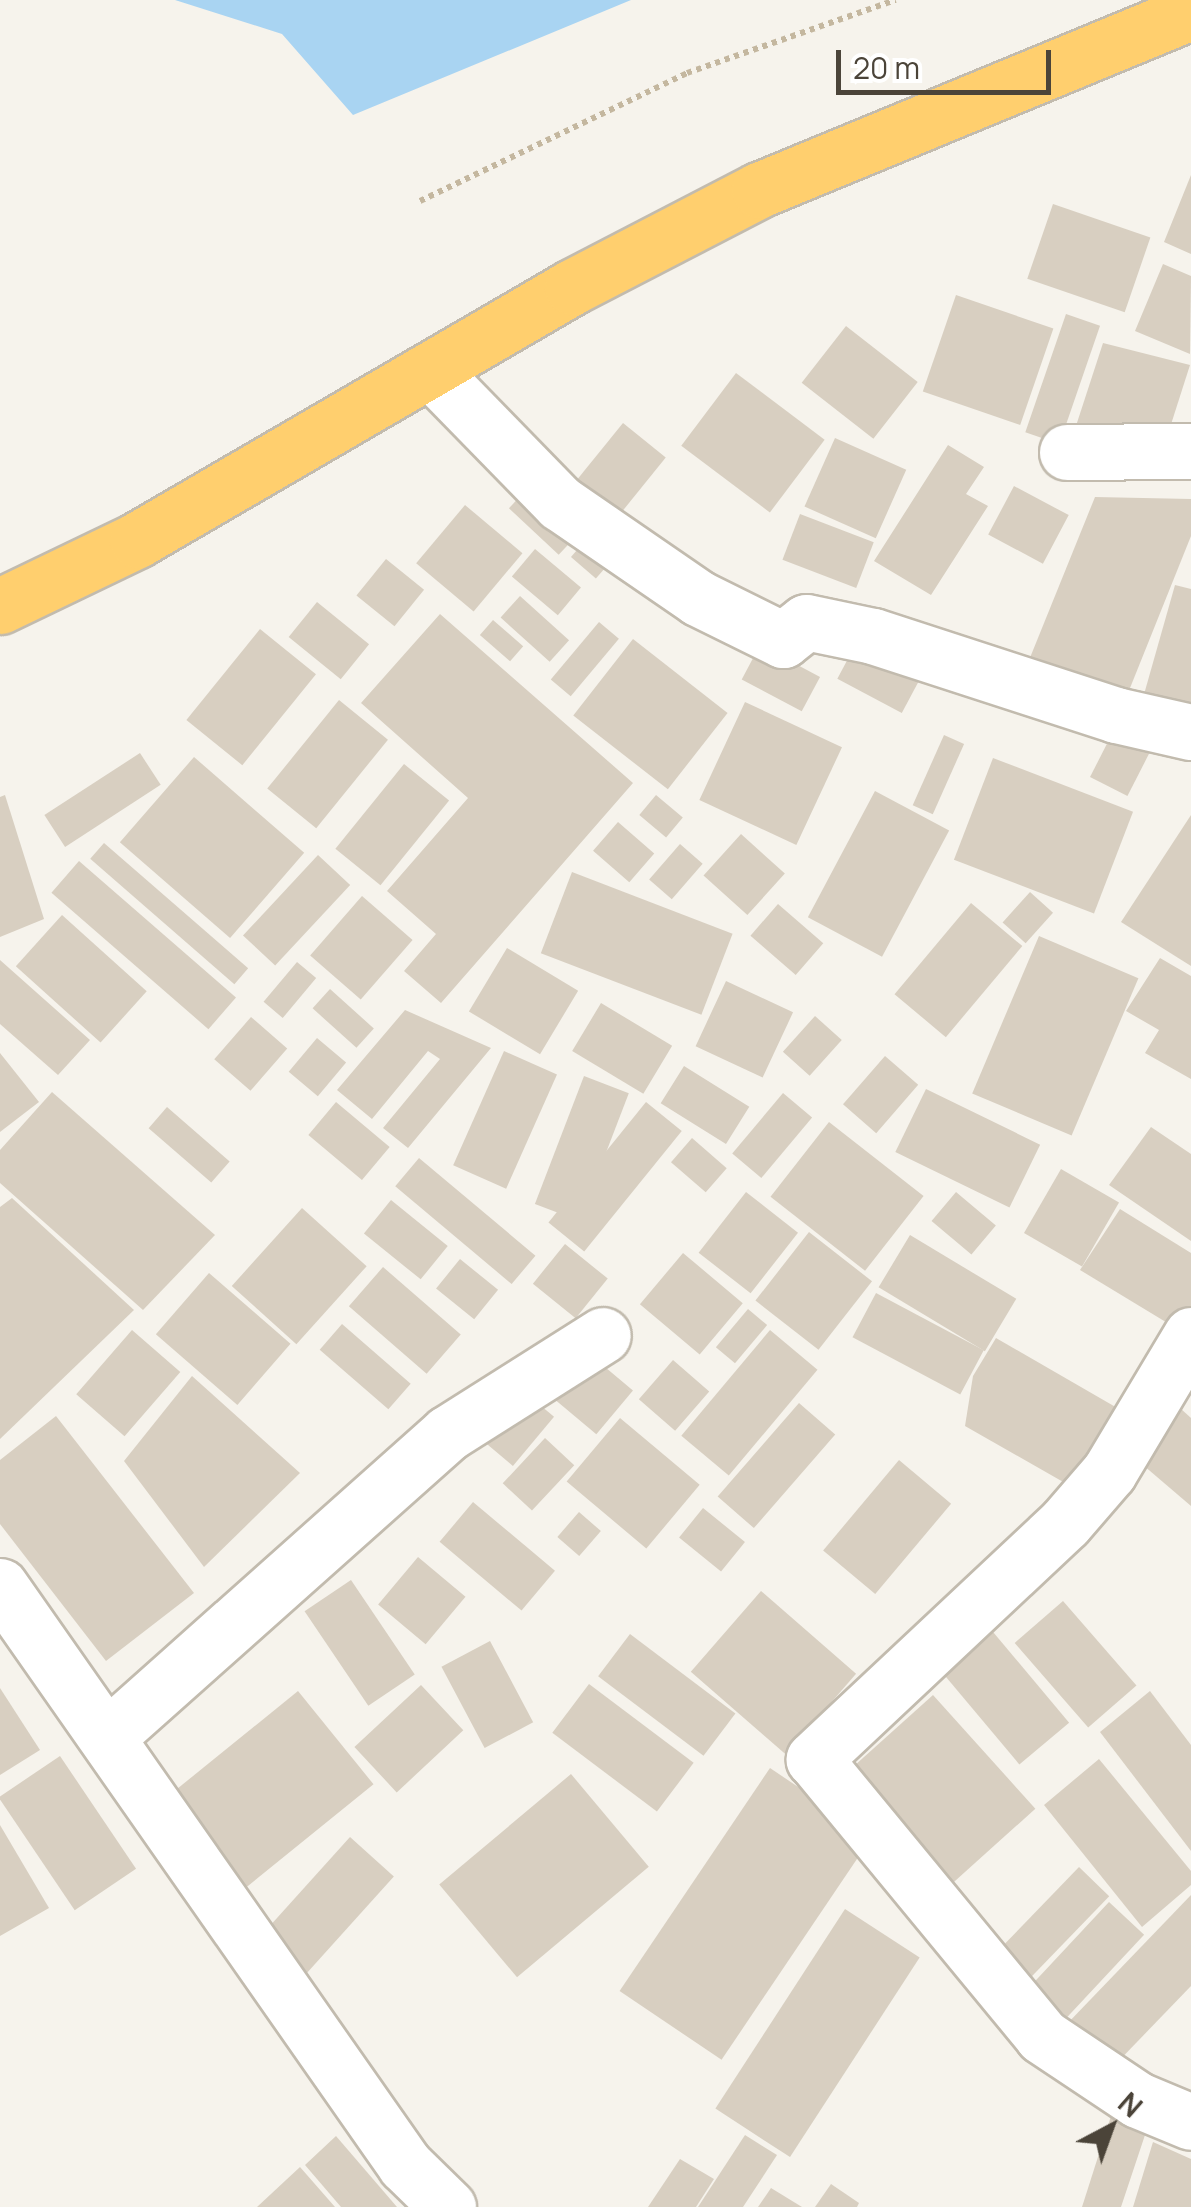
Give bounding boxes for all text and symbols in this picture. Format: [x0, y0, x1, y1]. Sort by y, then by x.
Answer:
scale bar [841, 30, 1056, 92]
text: 20 m [853, 47, 920, 88]
north arrow [1061, 2077, 1161, 2177]
text: N [1111, 2083, 1151, 2125]

